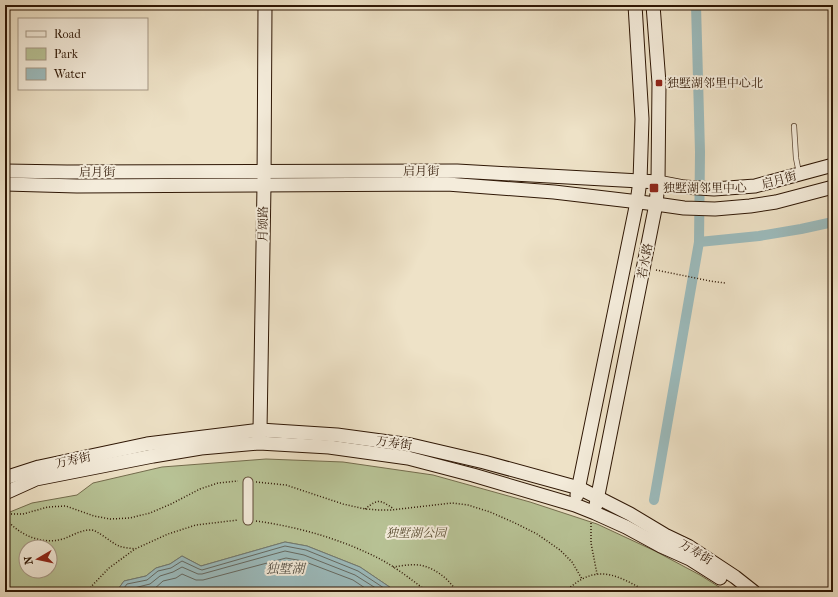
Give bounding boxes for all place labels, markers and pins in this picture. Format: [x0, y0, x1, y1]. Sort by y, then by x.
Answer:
place label: 独墅湖邻里中心北 [667, 76, 763, 90]
marker: 独墅湖邻里中心北 [654, 78, 664, 88]
place label: 独墅湖邻里中心 [663, 181, 747, 195]
marker: 独墅湖邻里中心 [648, 182, 660, 194]

